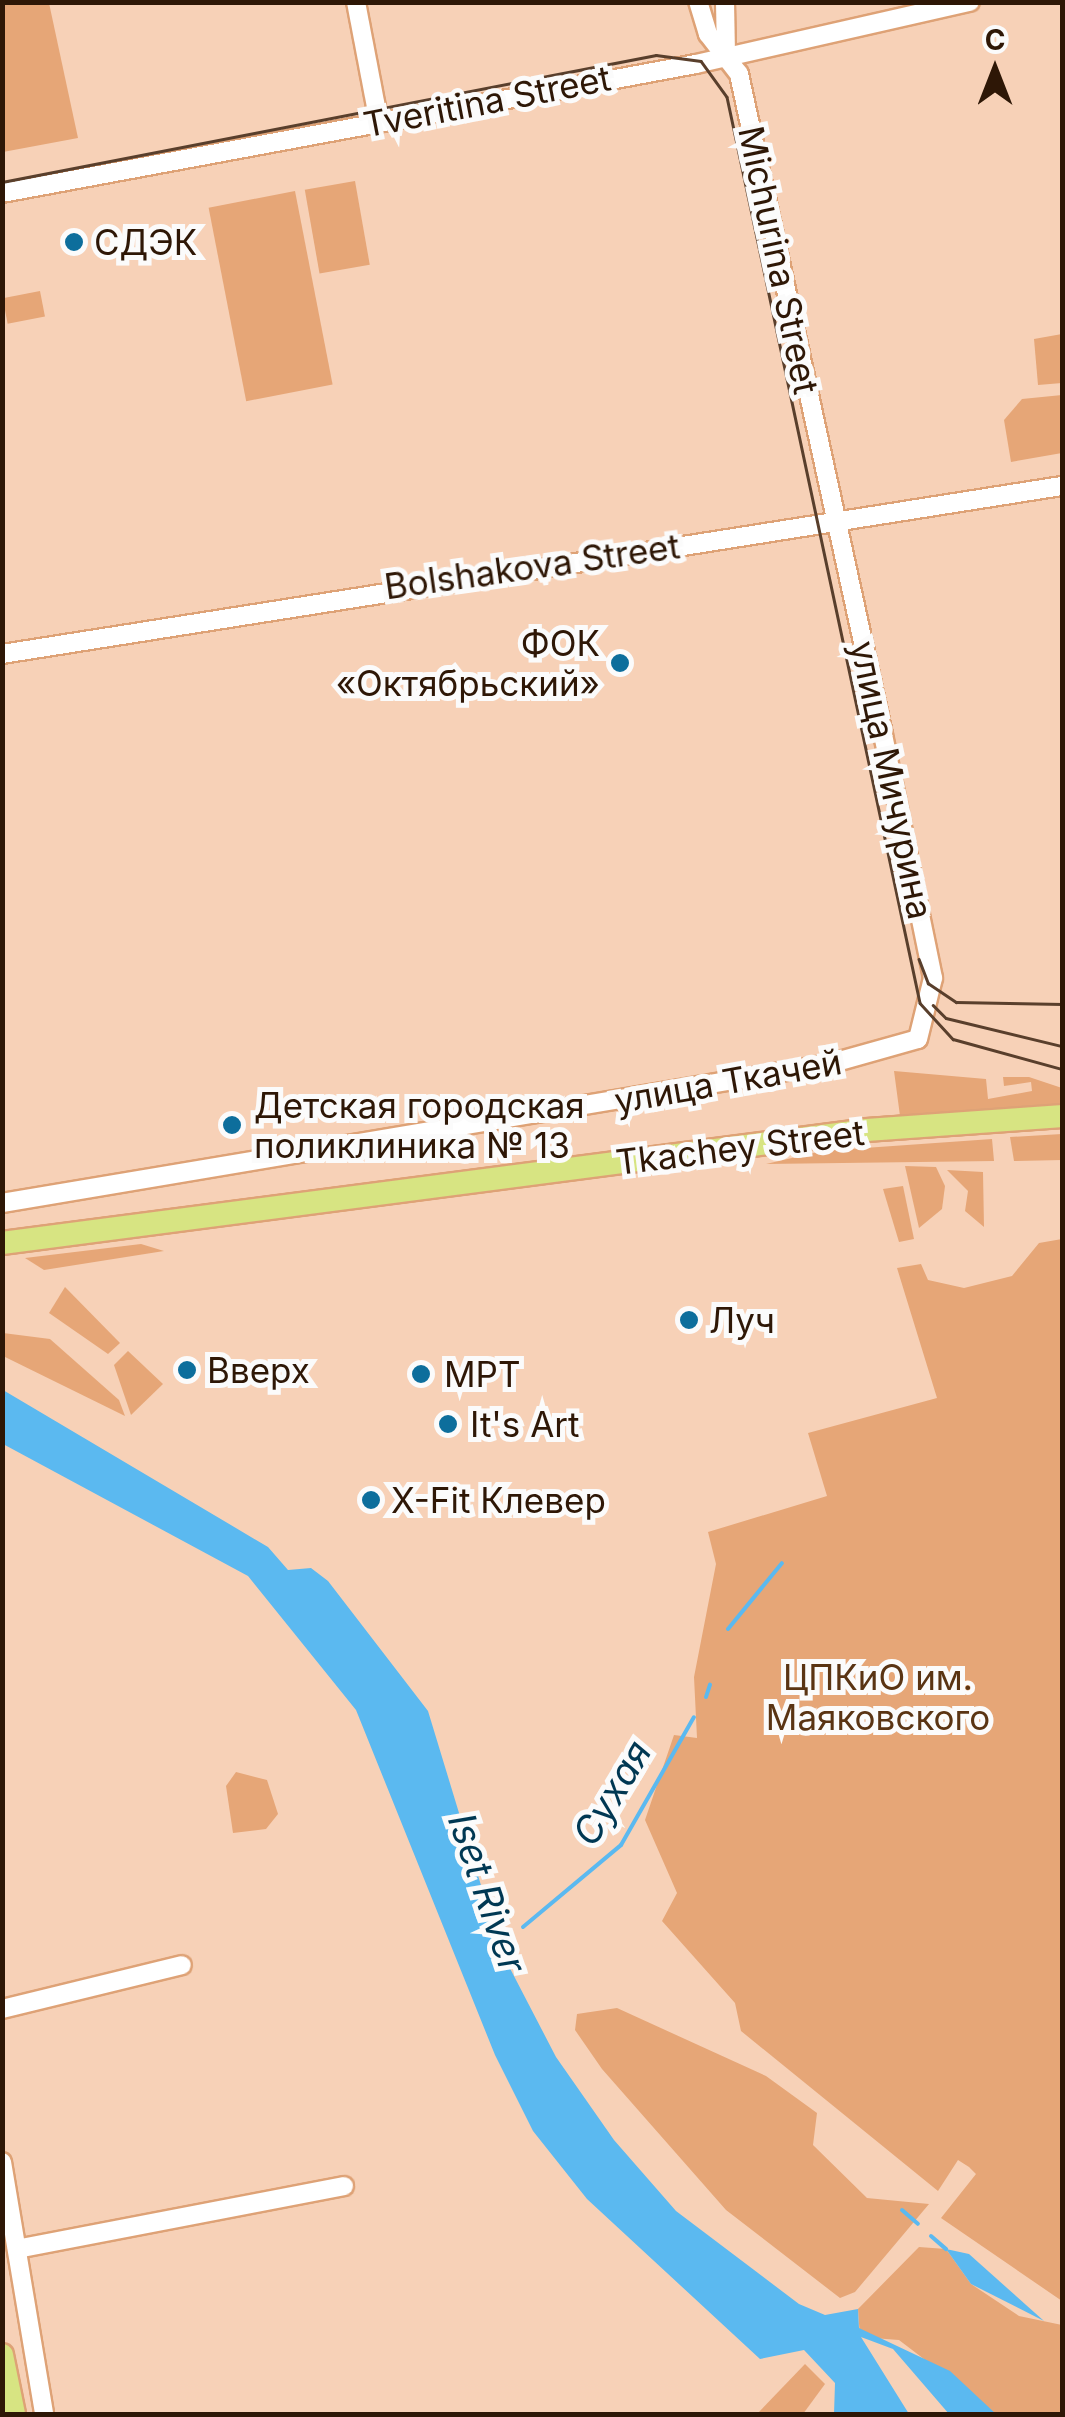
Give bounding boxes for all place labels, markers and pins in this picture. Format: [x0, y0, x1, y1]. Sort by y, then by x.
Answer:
place label: СДЭК [94, 221, 197, 263]
marker: СДЭК [63, 231, 85, 253]
place label: ФОК «Октябрьский» [336, 622, 600, 704]
marker: ФОК «Октябрьский» [609, 652, 631, 674]
place label: Детская городская поликлиника № 13 [254, 1084, 585, 1166]
marker: Детская городская поликлиника № 13 [219, 1112, 245, 1138]
place label: Луч [709, 1299, 775, 1341]
marker: Луч [678, 1309, 700, 1331]
place label: Вверх [207, 1349, 310, 1391]
place label: МРТ [444, 1353, 521, 1395]
marker: Вверх [176, 1359, 198, 1381]
marker: МРТ [408, 1361, 434, 1387]
place label: It's Art [470, 1403, 579, 1445]
marker: It's Art [435, 1411, 461, 1437]
place label: X-Fit Клевер [391, 1479, 606, 1521]
marker: X-Fit Клевер [360, 1489, 382, 1511]

